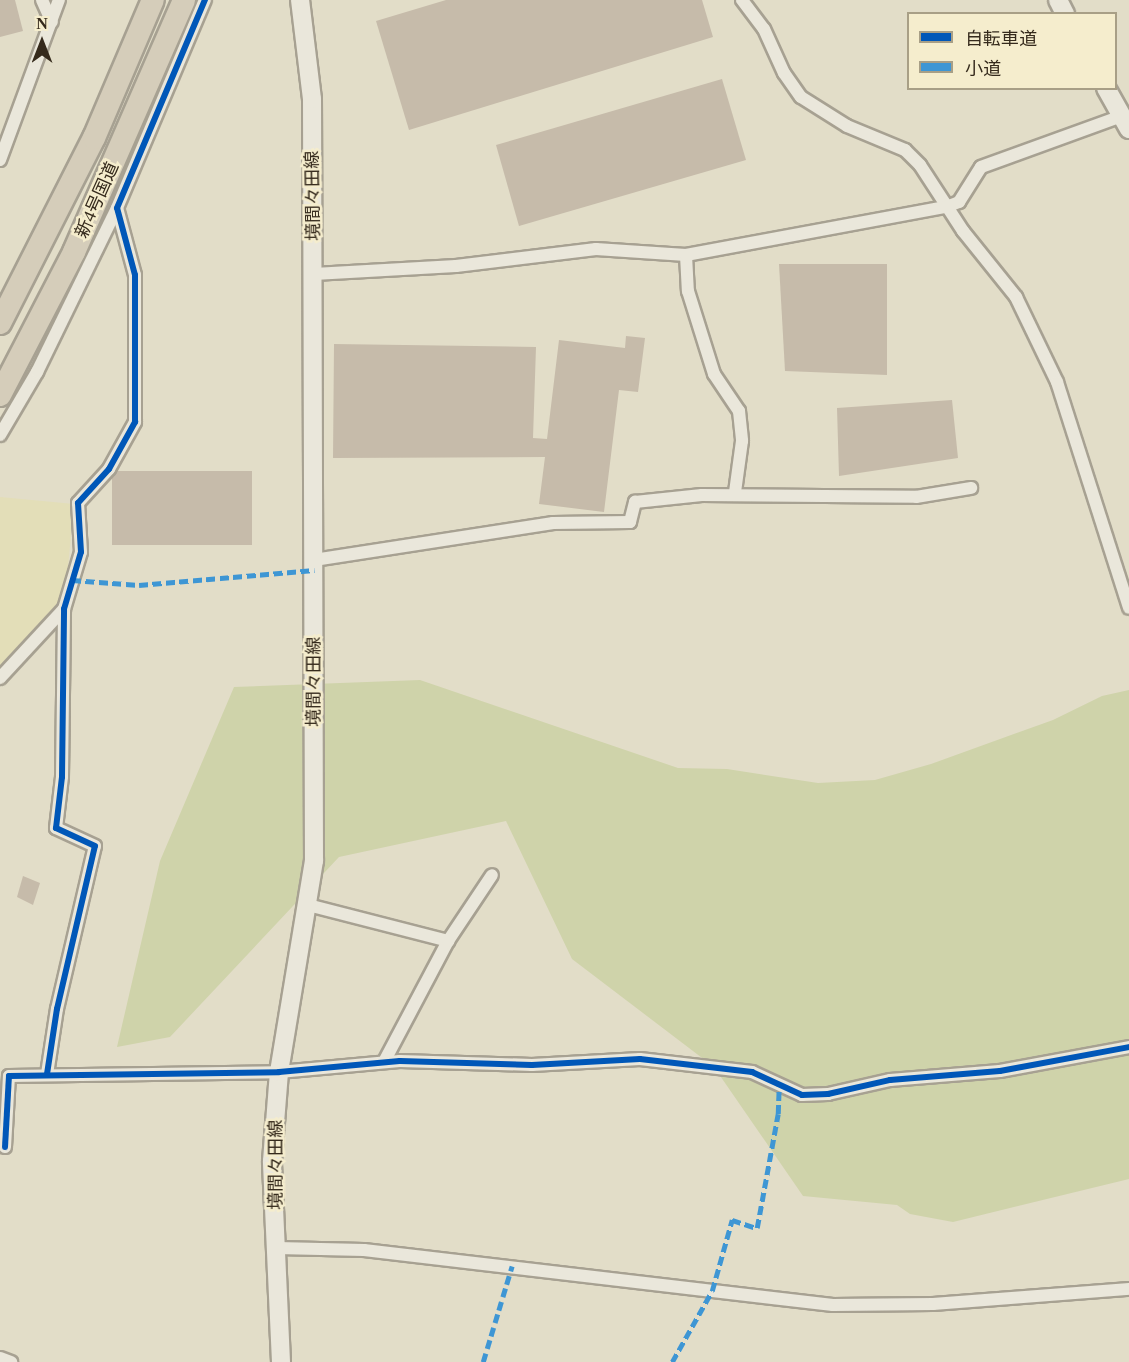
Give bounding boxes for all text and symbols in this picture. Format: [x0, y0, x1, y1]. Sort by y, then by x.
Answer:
north arrow [12, 12, 72, 72]
legend [907, 12, 1117, 90]
text: N [36, 15, 48, 32]
text: 自転車道 [965, 29, 1037, 49]
text: 小道 [965, 59, 1001, 79]
street label: 境間々田線 [301, 151, 325, 241]
street label: 新4号国道 [71, 159, 123, 241]
street label: 境間々田線 [303, 637, 325, 727]
street label: 境間々田線 [265, 1120, 287, 1210]

